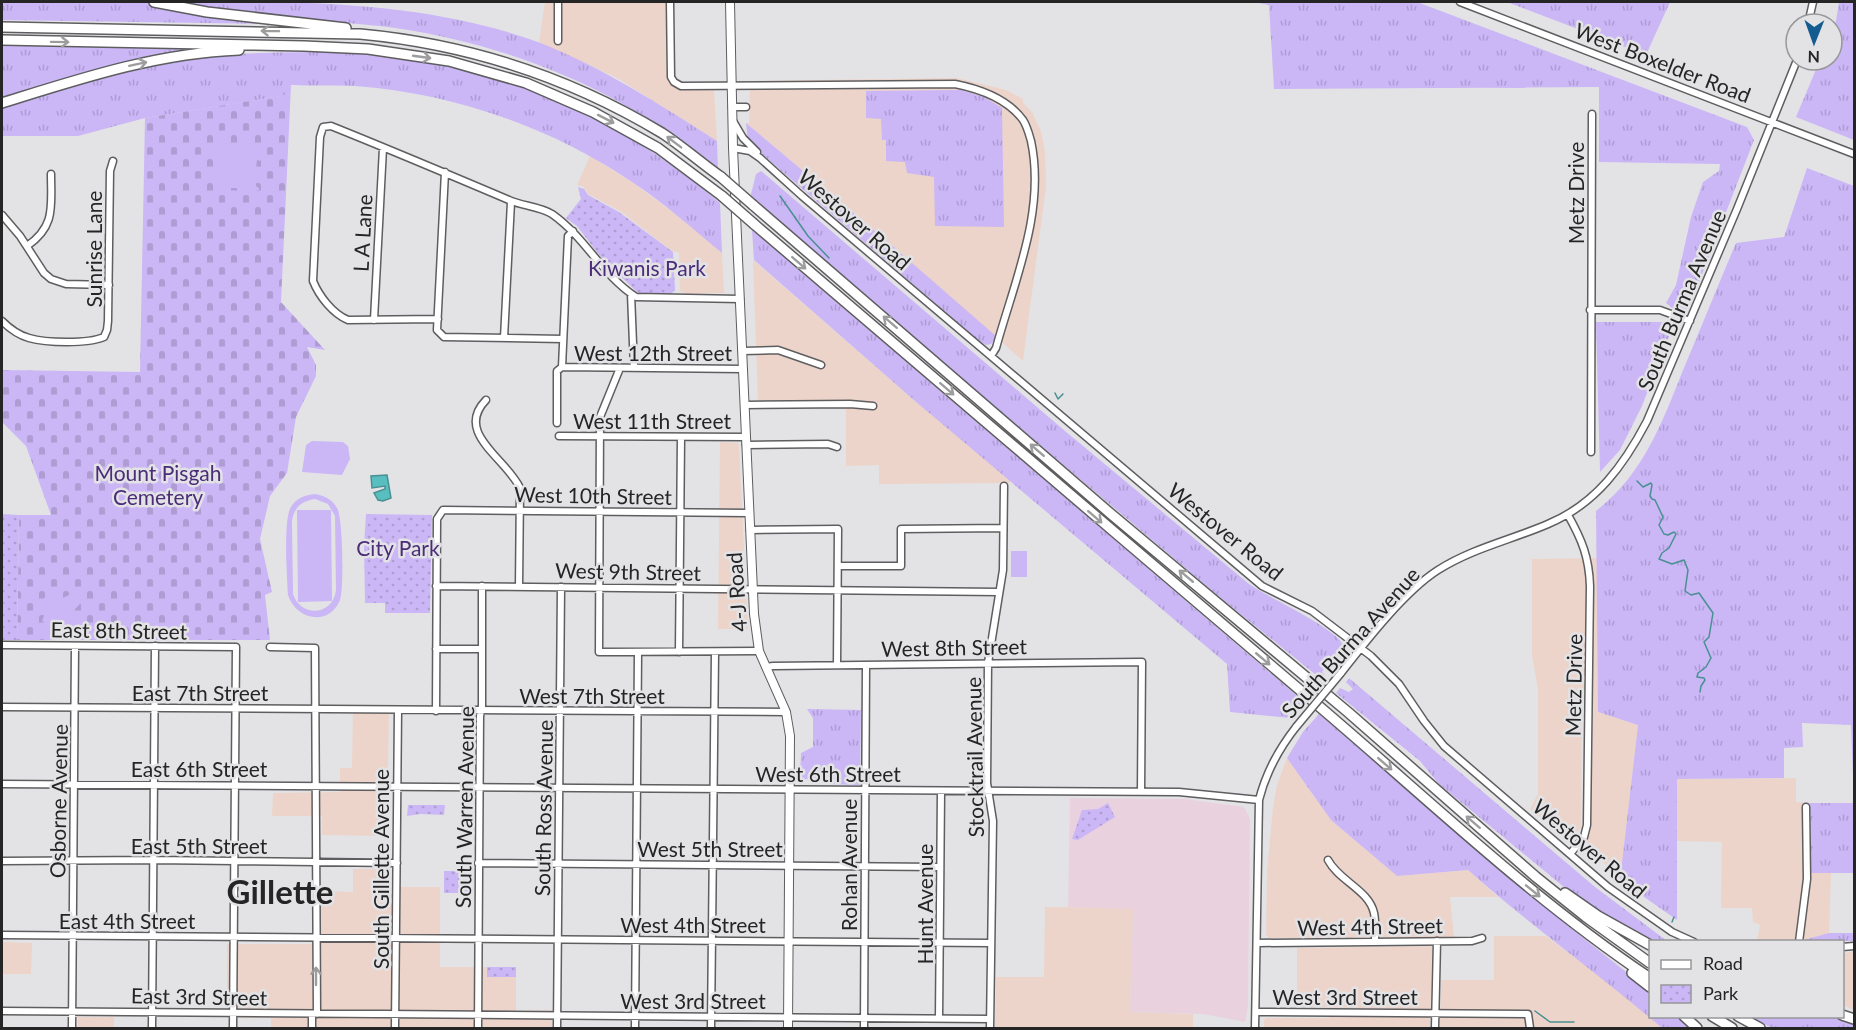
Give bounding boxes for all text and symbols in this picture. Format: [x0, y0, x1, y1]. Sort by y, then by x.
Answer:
north arrow [1784, 12, 1844, 72]
street label: West Boxelder Road [1571, 17, 1755, 107]
one-way arrow [260, 26, 280, 37]
one-way arrow [49, 36, 69, 47]
text: N [1807, 48, 1820, 67]
one-way arrow [412, 52, 432, 63]
one-way arrow [128, 58, 148, 69]
one-way arrow [597, 114, 615, 125]
one-way arrow [666, 136, 682, 148]
street label: Metz Drive [1563, 142, 1588, 244]
street label: Westover Road [794, 163, 916, 275]
street label: Sunrise Lane [81, 191, 106, 307]
street label: L A Lane [347, 194, 377, 272]
street label: South Burma Avenue [1632, 206, 1730, 394]
park label: Kiwanis Park [588, 255, 706, 280]
one-way arrow [791, 256, 807, 269]
one-way arrow [882, 316, 898, 329]
street label: West 12th Street [574, 340, 732, 365]
one-way arrow [939, 383, 955, 396]
street label: West 11th Street [573, 408, 731, 433]
one-way arrow [1030, 443, 1045, 457]
park label: Mount Pisgah Cemetery [95, 460, 221, 509]
street label: Westover Road [1163, 477, 1289, 585]
street label: West 10th Street [514, 481, 673, 509]
one-way arrow [1087, 510, 1103, 523]
park label: City Park [356, 535, 440, 560]
street label: 4-J Road [721, 551, 751, 633]
street label: West 9th Street [555, 557, 702, 585]
street label: South Burma Avenue [1276, 561, 1424, 723]
one-way arrow [1179, 569, 1194, 583]
street label: East 8th Street [51, 616, 188, 644]
street label: West 8th Street [881, 633, 1028, 661]
street label: Metz Drive [1560, 633, 1586, 737]
one-way arrow [1256, 652, 1271, 666]
street label: Stocktrail Avenue [960, 676, 988, 838]
street label: East 7th Street [132, 680, 269, 705]
street label: West 7th Street [519, 683, 665, 708]
street label: South Warren Avenue [450, 706, 478, 908]
street label: South Ross Avenue [529, 720, 557, 896]
street label: Osborne Avenue [44, 724, 72, 878]
street label: East 6th Street [131, 756, 268, 781]
one-way arrow [1377, 757, 1392, 771]
street label: West 6th Street [755, 761, 901, 786]
street label: South Gillette Avenue [368, 769, 393, 969]
street label: Westover Road [1528, 793, 1652, 903]
street label: Rohan Avenue [836, 799, 861, 931]
one-way arrow [1465, 816, 1481, 829]
street label: East 5th Street [131, 833, 268, 858]
street label: West 5th Street [637, 836, 783, 861]
street label: Hunt Avenue [912, 844, 937, 964]
district label: Gillette [227, 871, 333, 911]
one-way arrow [1525, 884, 1540, 898]
street label: East 4th Street [59, 908, 196, 933]
street label: West 4th Street [620, 912, 766, 937]
street label: West 4th Street [1297, 912, 1444, 940]
legend [1649, 940, 1844, 1018]
text: Road [1703, 952, 1743, 974]
one-way arrow [310, 966, 322, 986]
street label: East 3rd Street [131, 982, 268, 1010]
text: Park [1703, 982, 1739, 1004]
street label: West 3rd Street [1272, 984, 1418, 1009]
street label: West 3rd Street [620, 988, 766, 1013]

